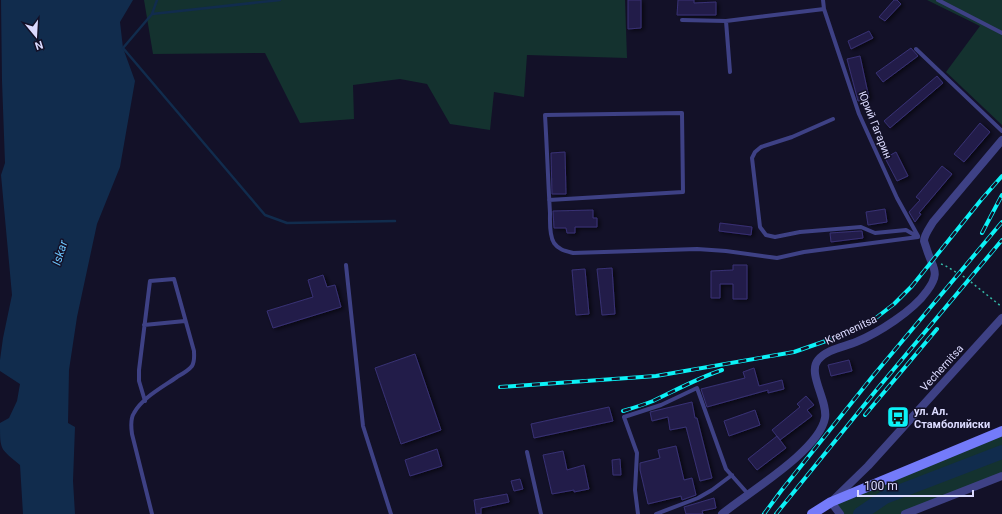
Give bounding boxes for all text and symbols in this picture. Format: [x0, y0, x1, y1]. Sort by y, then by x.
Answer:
north arrow [16, 16, 56, 56]
text: N [33, 38, 45, 52]
street label: Юрий Гагарин [856, 89, 894, 161]
water label: Iskar [50, 238, 71, 267]
street label: Kremenitsa [823, 312, 879, 348]
street label: Vechernitsa [918, 342, 966, 394]
bus stop icon: ул. Ал. Стамболийски [885, 404, 911, 430]
place label: ул. Ал. Стамболийски [914, 405, 990, 431]
scale bar [858, 472, 973, 498]
text: 100 m [864, 479, 898, 493]

